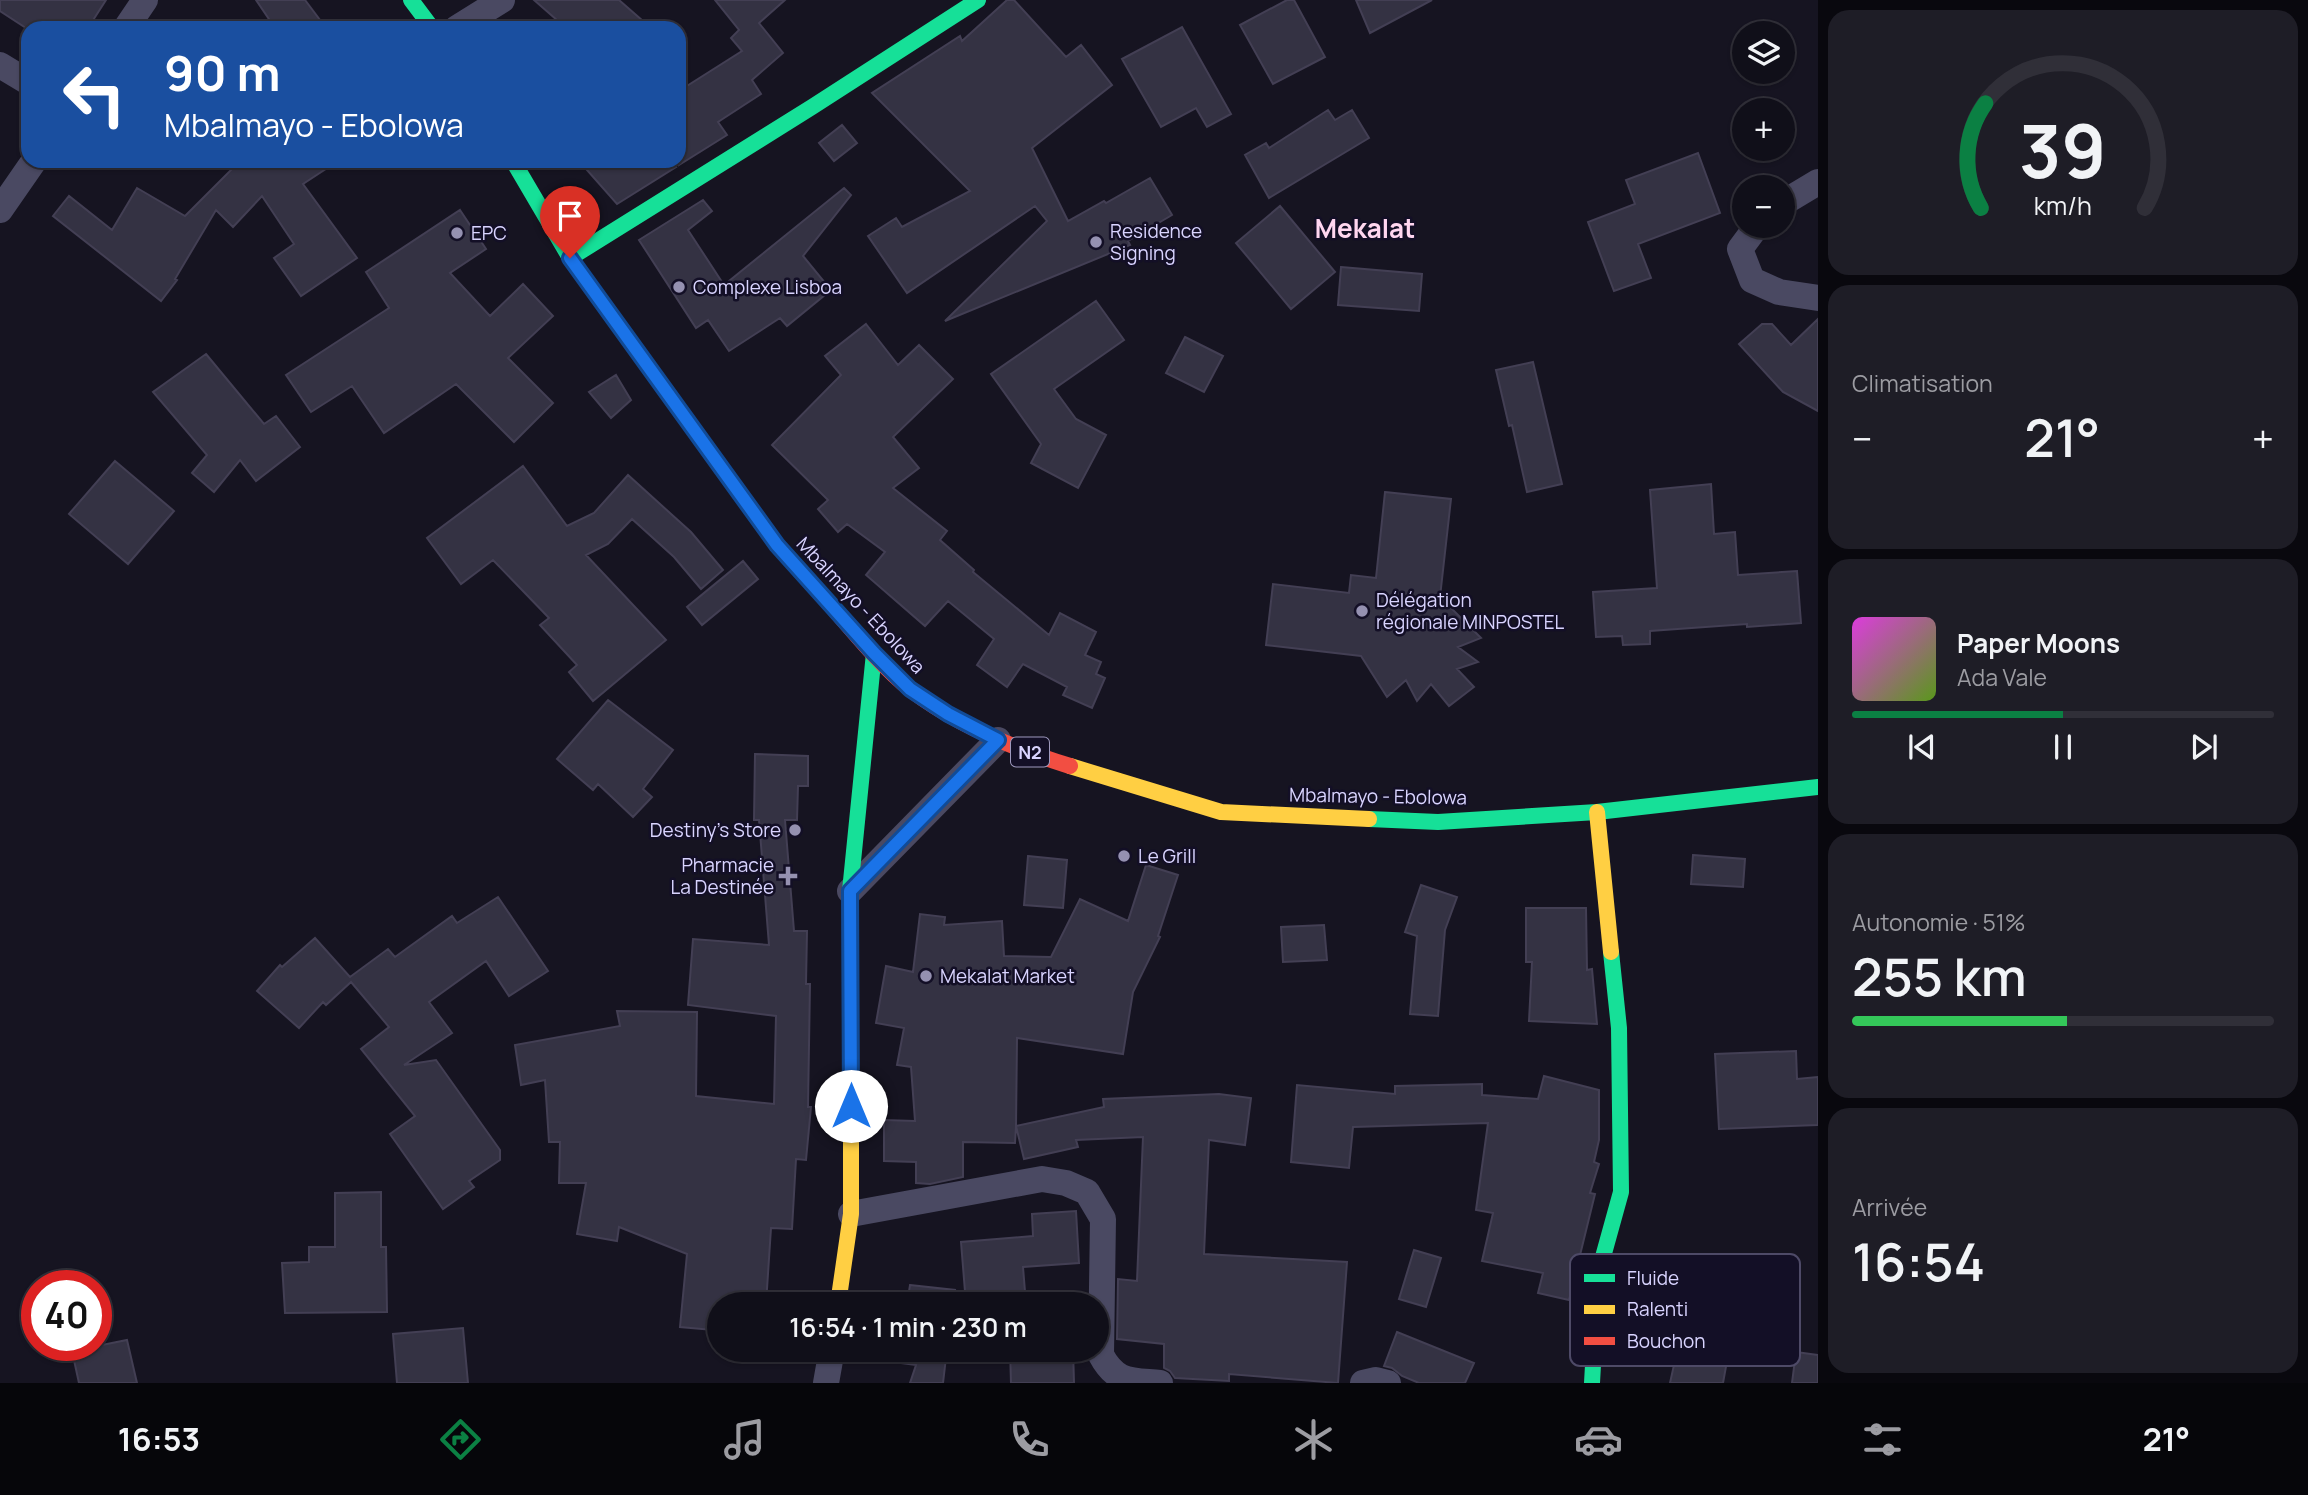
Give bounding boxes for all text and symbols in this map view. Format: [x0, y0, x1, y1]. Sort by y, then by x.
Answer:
map controls [1732, 21, 1795, 238]
button: layers [1732, 21, 1795, 84]
text: 90 m [164, 39, 281, 106]
icon: left [49, 49, 140, 140]
button: + [1732, 98, 1795, 161]
text: 39 [2019, 101, 2107, 201]
text: Mbalmayo - Ebolowa [164, 103, 464, 147]
button: − [1732, 175, 1795, 238]
pin [540, 186, 600, 258]
text: km/h [2034, 188, 2092, 223]
icon: arrive [551, 197, 589, 235]
district label: Mekalat [1315, 210, 1415, 246]
place label: Residence Signing [1110, 218, 1202, 266]
place label: EPC [471, 220, 507, 246]
marker: EPC [449, 225, 465, 241]
marker: Residence Signing [1088, 234, 1104, 250]
place label: Complexe Lisboa [693, 274, 842, 300]
marker: Complexe Lisboa [671, 279, 687, 295]
text: Climatisation [1852, 367, 1993, 399]
text: 21° [2024, 402, 2100, 473]
text: − [1852, 412, 1873, 464]
text: + [2252, 412, 2274, 464]
street label: Mbalmayo - Ebolowa [791, 531, 931, 679]
place label: Délégation régionale MINPOSTEL [1376, 587, 1565, 635]
marker: Délégation régionale MINPOSTEL [1354, 603, 1370, 619]
text: Paper Moons [1957, 625, 2120, 661]
text: Ada Vale [1957, 661, 2047, 693]
icon: previous [1903, 728, 1941, 766]
icon: pause [2044, 728, 2082, 766]
icon: next [2185, 728, 2223, 766]
road number: N2 [1011, 738, 1049, 766]
street label: Mbalmayo - Ebolowa [1289, 781, 1467, 811]
place label: Destiny’s Store [650, 817, 781, 843]
marker: Destiny’s Store [787, 822, 803, 838]
place label: Le Grill [1138, 843, 1196, 869]
marker: Le Grill [1116, 848, 1132, 864]
place label: Pharmacie La Destinée [671, 852, 774, 900]
marker: Pharmacie La Destinée [780, 868, 796, 884]
text: Autonomie · 51% [1852, 906, 2026, 938]
text: 255 km [1852, 941, 2027, 1012]
place label: Mekalat Market [940, 963, 1075, 989]
marker: Mekalat Market [918, 968, 934, 984]
position arrow [814, 1069, 888, 1143]
text: Arrivée [1852, 1191, 1927, 1223]
text: 16:54 [1852, 1226, 1985, 1297]
legend [1570, 1254, 1800, 1366]
text: Fluide [1627, 1265, 1679, 1291]
speed limit sign: 40 [21, 1270, 112, 1361]
text: Ralenti [1627, 1296, 1688, 1322]
text: 16:54 · 1 min · 230 m [789, 1309, 1027, 1345]
text: Bouchon [1627, 1328, 1706, 1354]
icon: directions [436, 1415, 485, 1464]
icon: music [720, 1415, 769, 1464]
icon: phone [1005, 1415, 1054, 1464]
icon: climate [1289, 1415, 1338, 1464]
icon: car [1574, 1415, 1623, 1464]
icon: filters [1858, 1415, 1907, 1464]
text: 16:53 [118, 1417, 200, 1461]
text: 21° [2143, 1417, 2190, 1461]

